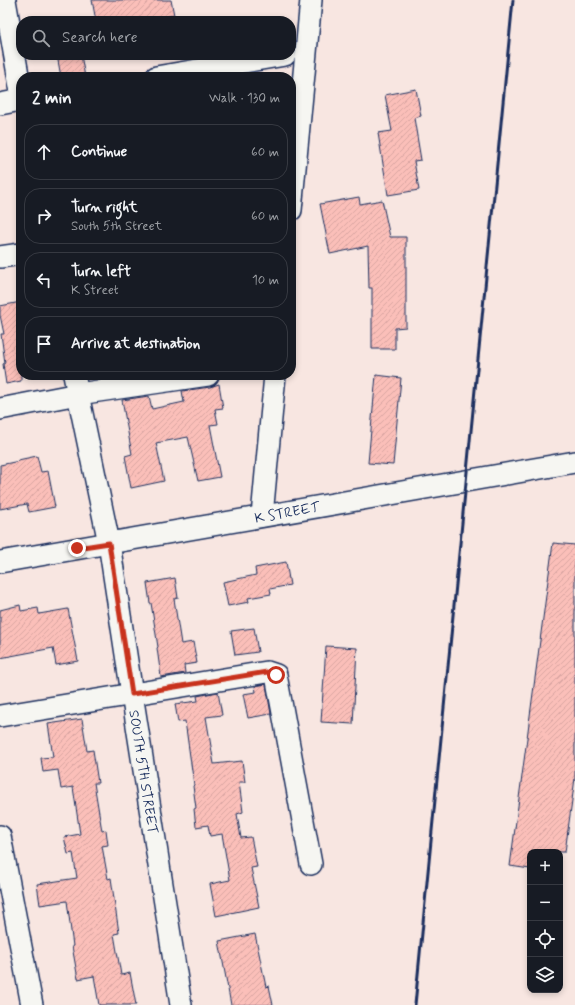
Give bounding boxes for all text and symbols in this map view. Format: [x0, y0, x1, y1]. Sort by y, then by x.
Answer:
search box [16, 16, 296, 60]
icon: search [30, 27, 52, 49]
text: Search here [62, 28, 138, 48]
text: 2 min [32, 87, 72, 109]
text: Walk · 130 m [209, 90, 280, 107]
icon: ahead [33, 141, 55, 163]
text: Continue [71, 142, 127, 162]
text: 60 m [251, 144, 279, 161]
text: Turn right [71, 198, 138, 218]
icon: right [33, 205, 55, 227]
text: 60 m [251, 208, 279, 225]
text: South 5th Street [71, 218, 162, 235]
text: Turn left [71, 262, 131, 282]
icon: left [33, 269, 55, 291]
text: 10 m [252, 272, 279, 289]
text: K Street [71, 282, 119, 299]
icon: arrive [33, 333, 55, 355]
text: Arrive at destination [71, 334, 200, 354]
street label: K STREET [253, 498, 322, 528]
route end [68, 539, 86, 557]
route start [267, 666, 285, 684]
street label: SOUTH 5TH STREET [124, 709, 162, 836]
map controls [527, 849, 563, 993]
button: + [527, 849, 563, 885]
button: − [527, 885, 563, 921]
button: locate [527, 921, 563, 957]
button: layers [527, 957, 563, 993]

